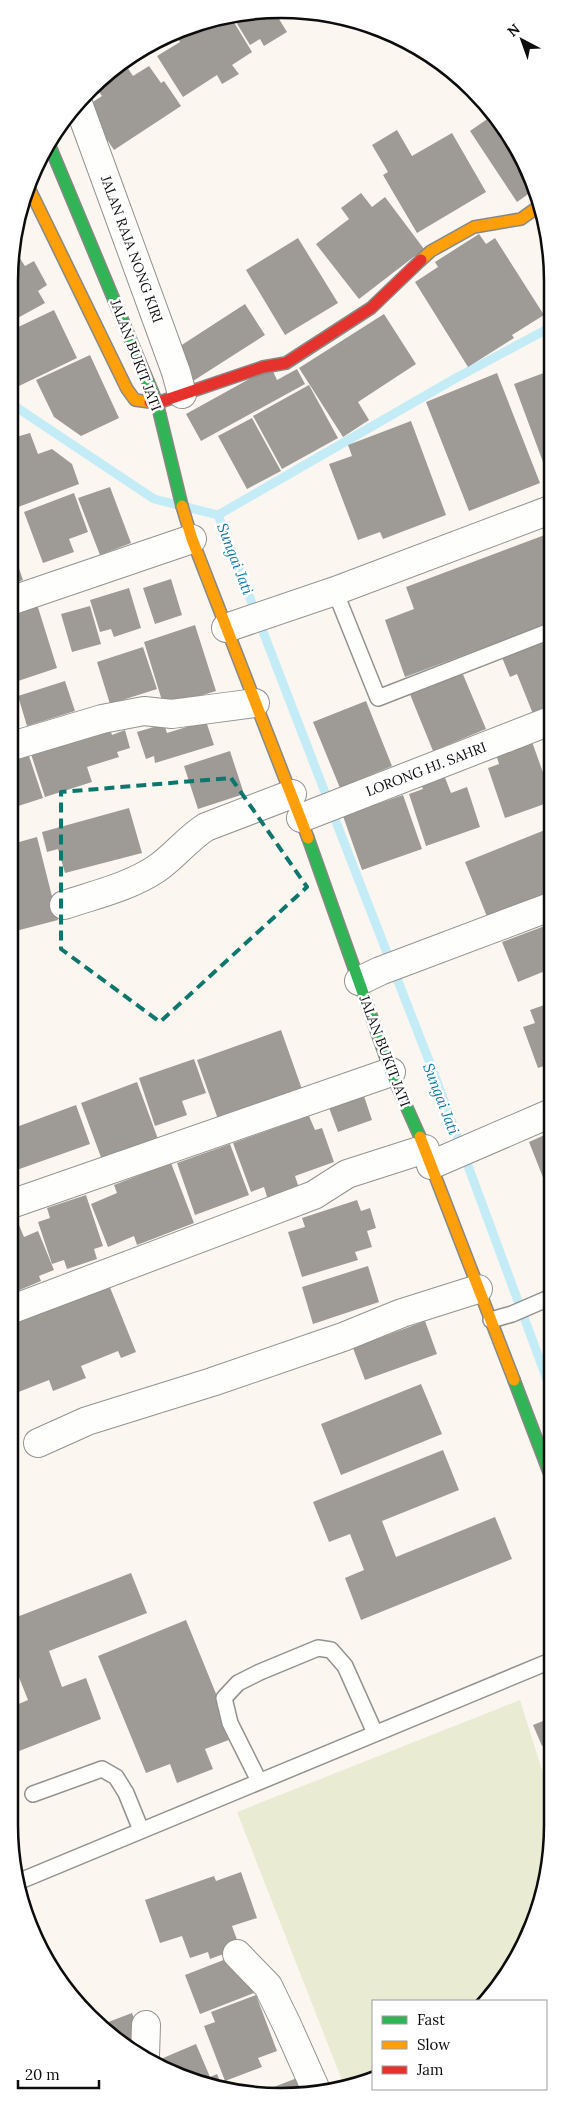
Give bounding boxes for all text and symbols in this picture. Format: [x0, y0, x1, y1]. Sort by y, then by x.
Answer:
north arrow [497, 15, 547, 65]
text: N [503, 20, 524, 41]
street label: JALAN RAJA NONG KIRI [97, 172, 167, 325]
street label: JALAN BUKIT JATI [106, 296, 166, 413]
water label: Sungai Jati [213, 520, 258, 597]
street label: LORONG HJ. SAHRI [363, 738, 489, 800]
street label: JALAN BUKIT JATI [355, 992, 415, 1109]
water label: Sungai Jati [419, 1060, 464, 1137]
legend [372, 2000, 547, 2090]
text: Fast [417, 2010, 445, 2029]
text: Slow [417, 2035, 450, 2054]
scale bar [18, 2058, 99, 2090]
text: Jam [416, 2060, 444, 2079]
text: 20 m [25, 2065, 60, 2084]

